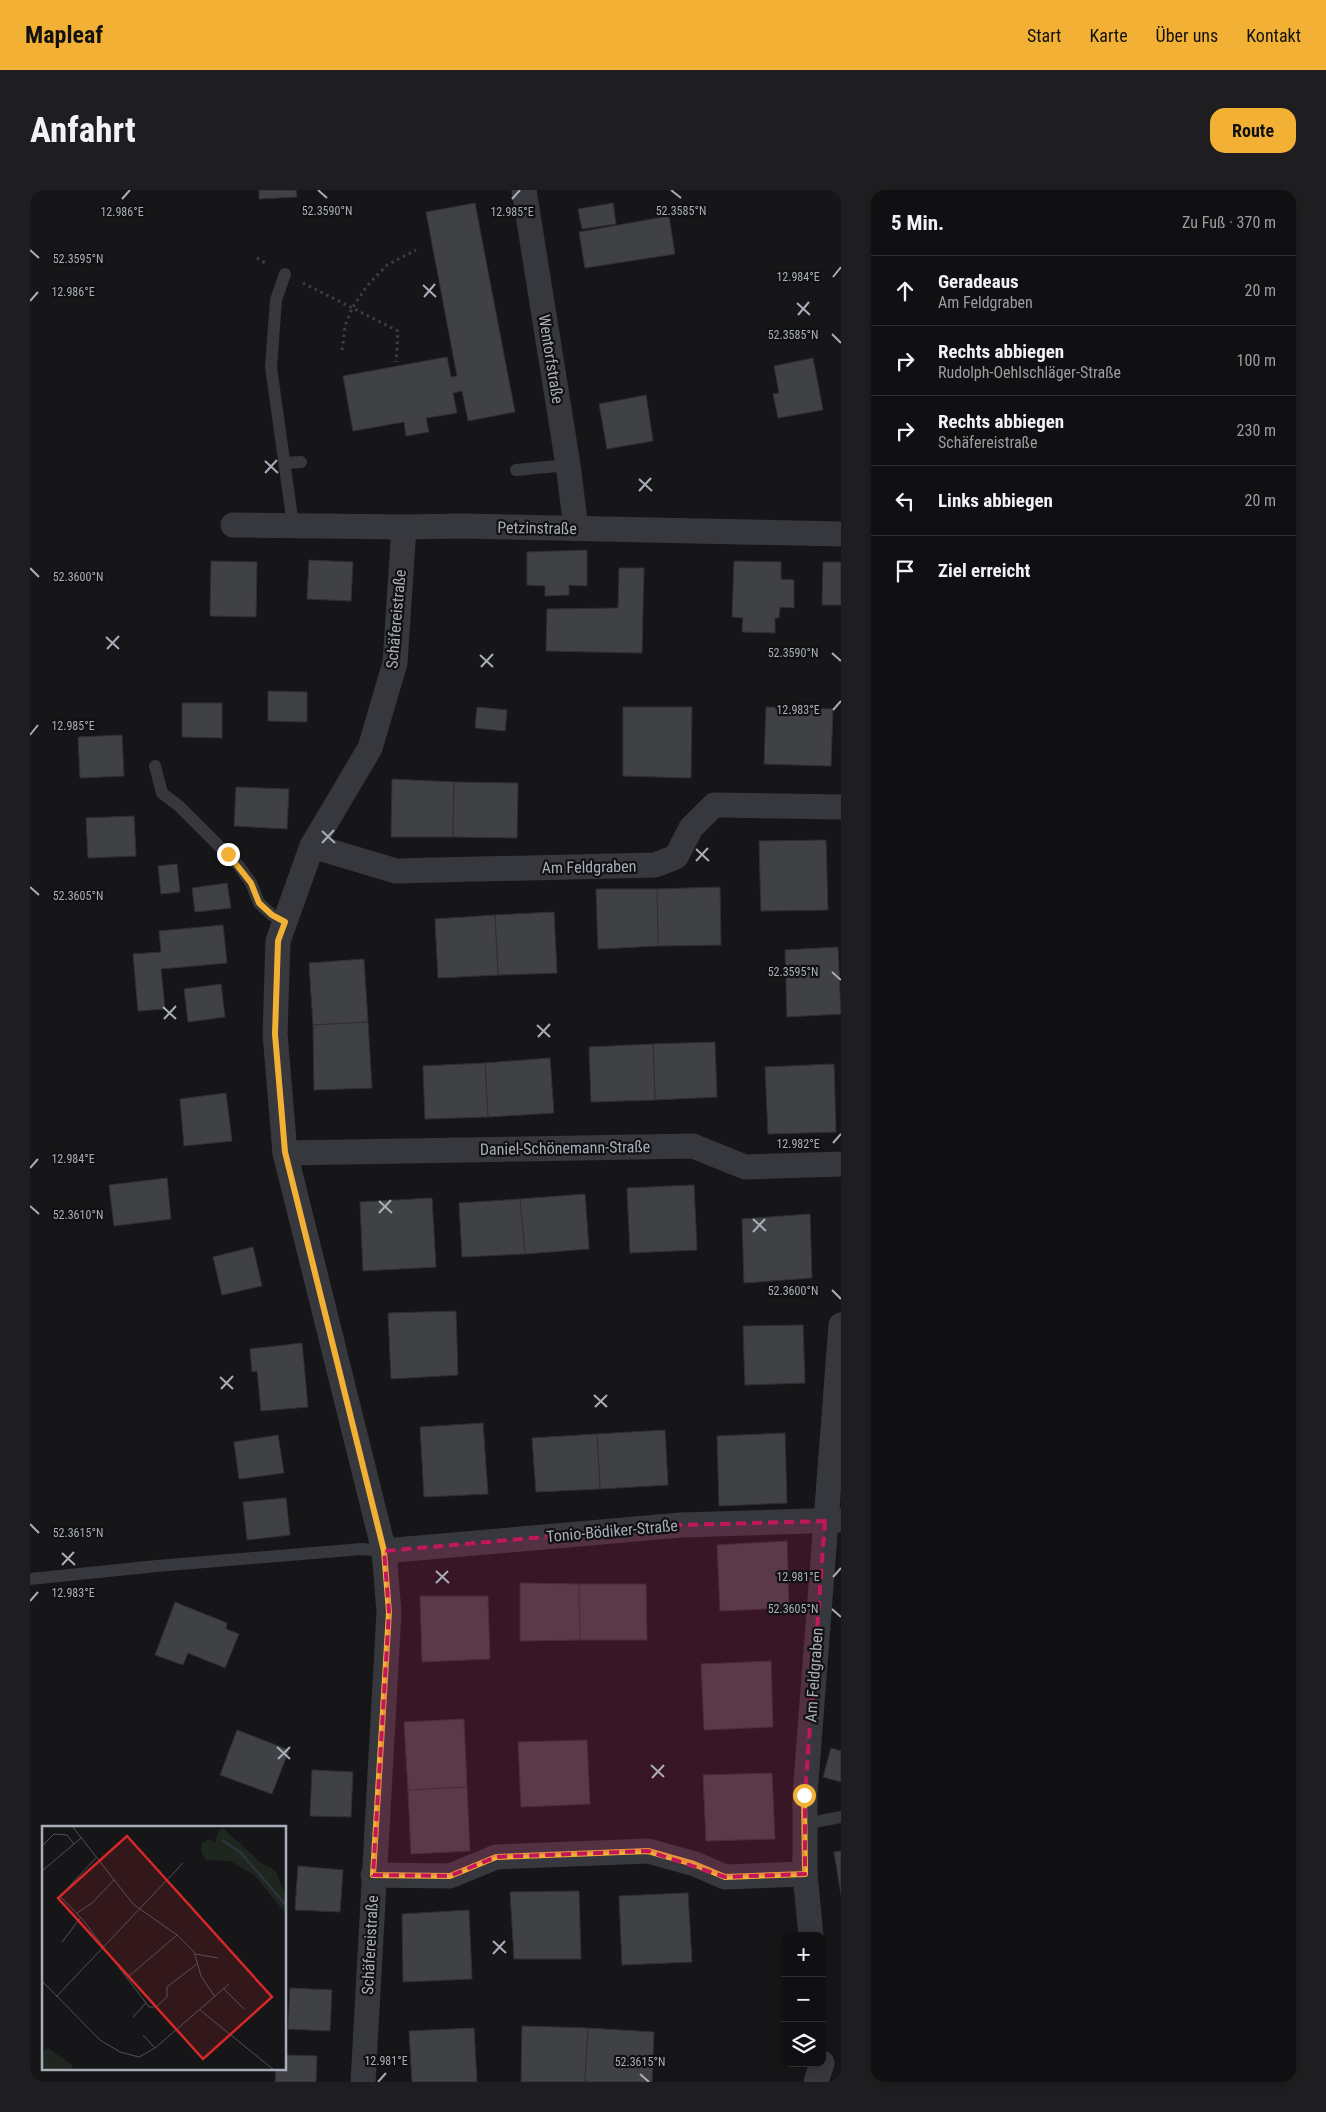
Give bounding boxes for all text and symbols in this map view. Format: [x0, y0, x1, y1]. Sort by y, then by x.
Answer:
text: Mapleaf [25, 21, 103, 49]
text: Start [1027, 25, 1061, 46]
text: Karte [1089, 25, 1128, 46]
text: Über uns [1156, 25, 1218, 46]
text: Kontakt [1246, 25, 1301, 46]
button: Route [1210, 108, 1296, 153]
text: Anfahrt [30, 110, 136, 151]
text: 52.3590°N [302, 204, 352, 218]
text: 52.3585°N [656, 204, 706, 218]
text: 12.986°E [100, 205, 144, 219]
text: 12.985°E [490, 205, 534, 219]
text: 5 Min. [891, 211, 944, 235]
text: Zu Fuß · 370 m [1182, 213, 1276, 232]
text: 52.3595°N [53, 252, 103, 266]
text: 12.984°E [776, 270, 820, 284]
text: Geradeaus [938, 270, 1019, 293]
icon: ahead [891, 277, 919, 305]
text: 20 m [1244, 281, 1276, 300]
text: 12.986°E [51, 285, 95, 299]
text: Am Feldgraben [938, 293, 1033, 312]
street label: Wentorfstraße [535, 313, 567, 405]
text: 52.3585°N [768, 328, 818, 342]
text: Rechts abbiegen [938, 340, 1064, 363]
icon: right [891, 347, 919, 375]
text: 100 m [1237, 351, 1276, 370]
text: Rudolph-Oehlschläger-Straße [938, 363, 1121, 382]
text: Rechts abbiegen [938, 410, 1064, 433]
icon: right [891, 417, 919, 445]
text: 230 m [1237, 421, 1276, 440]
text: Schäfereistraße [938, 433, 1037, 452]
icon: left [891, 487, 919, 515]
text: Links abbiegen [938, 489, 1053, 512]
text: 20 m [1244, 491, 1276, 510]
street label: Petzinstraße [497, 518, 577, 538]
icon: arrive [891, 557, 919, 585]
text: Ziel erreicht [938, 559, 1030, 582]
street label: Schäfereistraße [382, 569, 410, 669]
text: 52.3600°N [53, 570, 103, 584]
text: 52.3590°N [768, 646, 818, 660]
text: 12.983°E [776, 703, 820, 717]
text: 12.985°E [51, 719, 95, 733]
route end [217, 843, 240, 866]
street label: Am Feldgraben [541, 857, 637, 877]
text: 52.3605°N [53, 889, 103, 903]
text: 52.3595°N [768, 965, 818, 979]
street label: Daniel-Schönemann-Straße [480, 1137, 650, 1159]
text: 12.982°E [776, 1137, 820, 1151]
text: 12.984°E [51, 1152, 95, 1166]
text: 52.3610°N [53, 1208, 103, 1222]
text: 52.3600°N [768, 1284, 818, 1298]
street label: Tonio-Bödiker-Straße [545, 1516, 679, 1546]
text: 52.3615°N [53, 1526, 103, 1540]
text: 12.981°E [776, 1570, 820, 1584]
text: 12.983°E [51, 1586, 95, 1600]
text: 52.3605°N [768, 1602, 818, 1616]
street label: Am Feldgraben [801, 1627, 827, 1723]
route start [793, 1784, 816, 1807]
inset map [42, 1826, 286, 2070]
street label: Schäfereistraße [358, 1895, 382, 1995]
map controls [781, 1932, 826, 2067]
button: + [781, 1932, 826, 1977]
button: − [781, 1977, 826, 2022]
button: layers [781, 2022, 826, 2067]
text: 12.981°E [364, 2054, 408, 2068]
text: 52.3615°N [615, 2055, 665, 2069]

